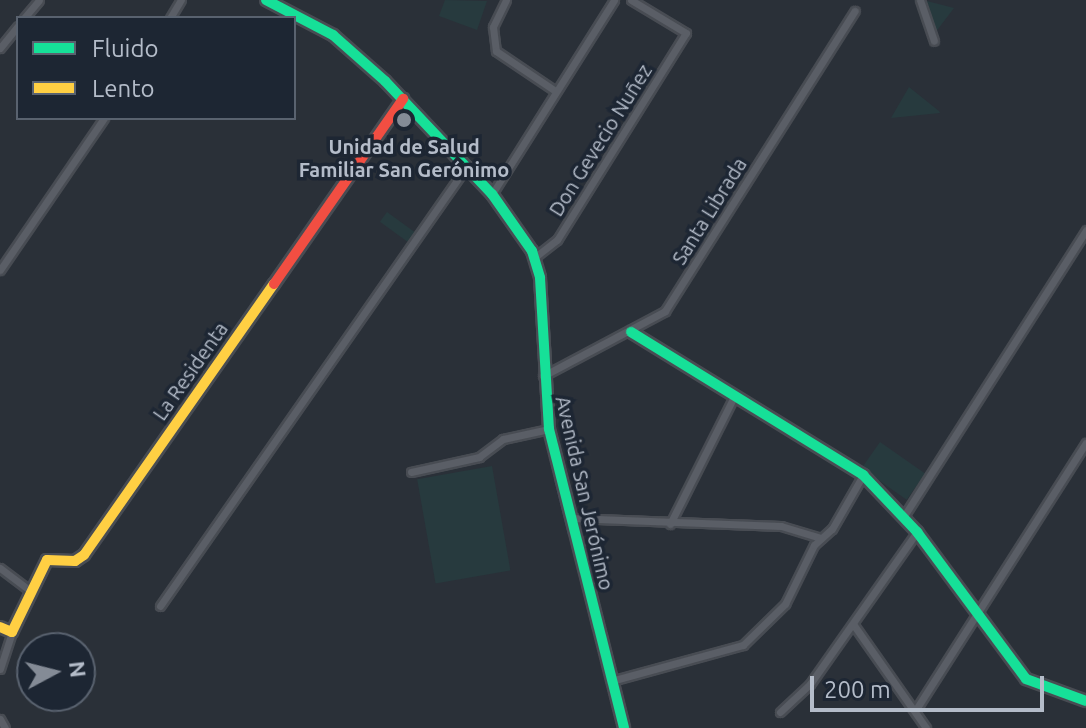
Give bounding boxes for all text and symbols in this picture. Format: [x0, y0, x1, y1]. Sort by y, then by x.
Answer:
legend [16, 16, 296, 120]
text: Fluido [92, 35, 159, 62]
street label: Don Gevecio Nuñez [544, 60, 656, 220]
text: Lento [92, 75, 155, 102]
marker: Unidad de Salud Familiar San Gerónimo [393, 109, 415, 131]
place label: Unidad de Salud Familiar San Gerónimo [299, 134, 509, 181]
street label: Santa Librada [667, 153, 751, 269]
street label: La Residenta [147, 317, 233, 425]
street label: Avenida San Jerónimo [551, 394, 619, 592]
north arrow [16, 632, 96, 712]
text: N [65, 660, 92, 679]
scale bar [814, 660, 1048, 710]
text: 200 m [824, 676, 891, 703]

